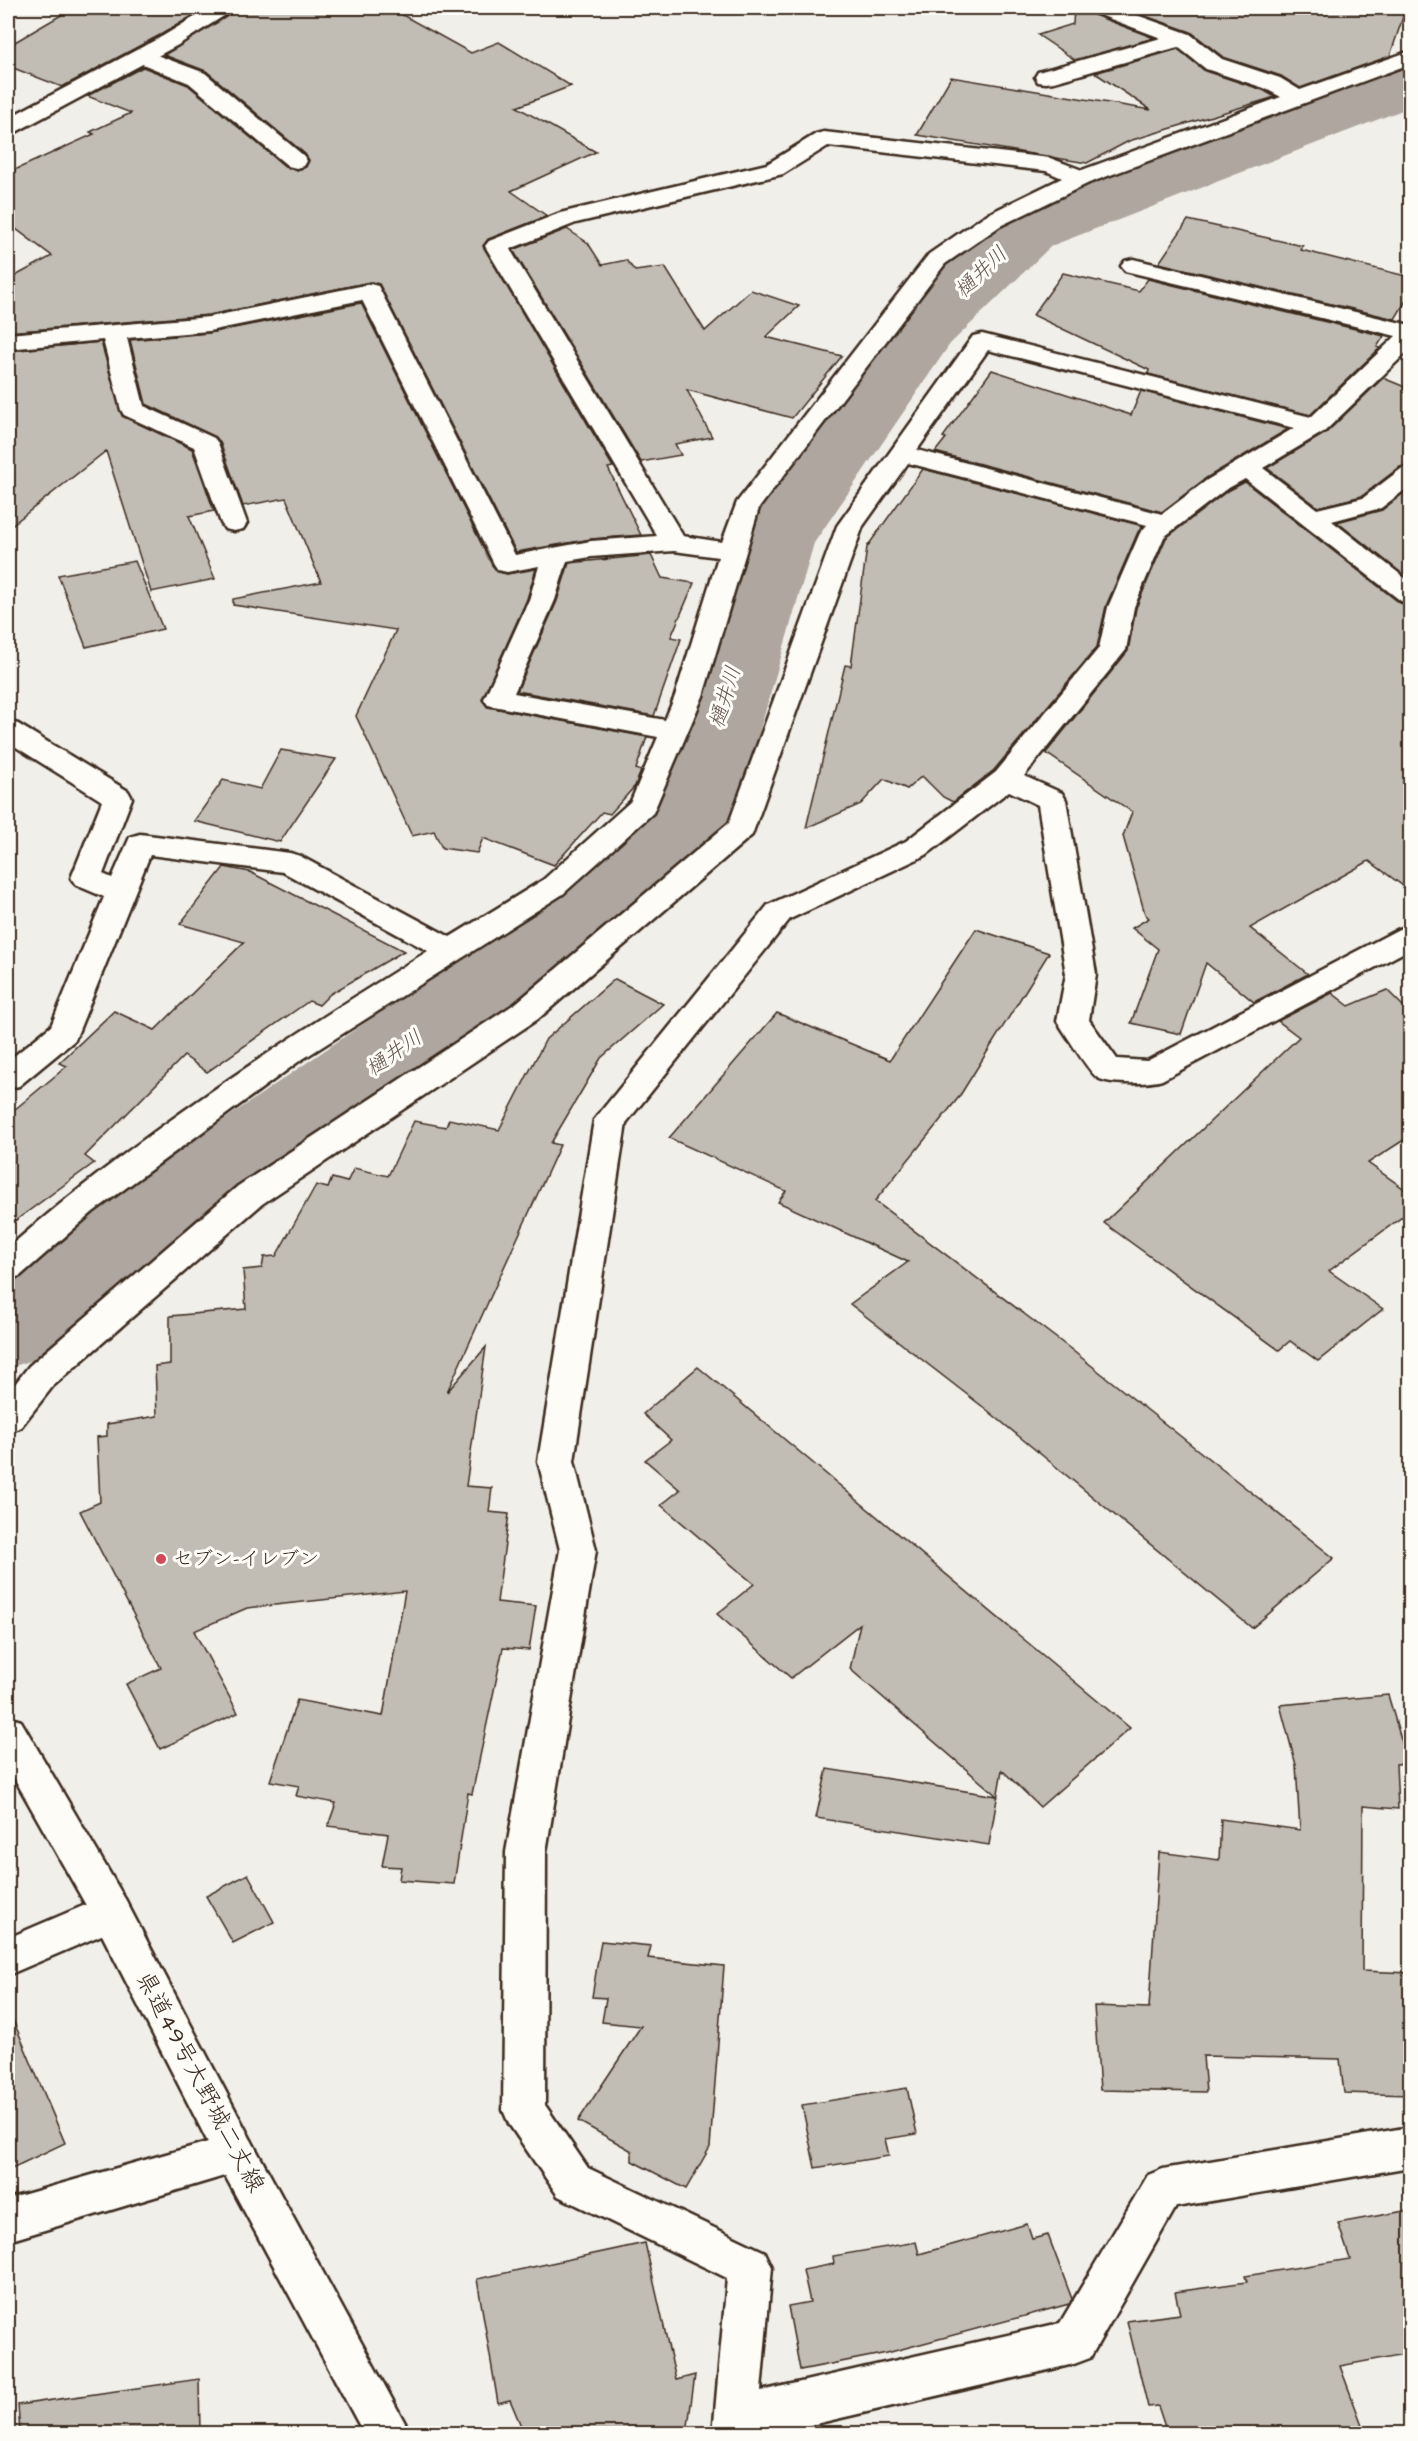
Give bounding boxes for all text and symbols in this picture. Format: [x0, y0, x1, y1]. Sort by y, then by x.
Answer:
water label: 樋井川 [948, 240, 1014, 304]
water label: 樋井川 [702, 663, 748, 731]
water label: 樋井川 [360, 1023, 428, 1083]
place label: セブン-イレブン [173, 1545, 319, 1573]
marker: セブン-イレブン [154, 1552, 168, 1566]
street label: 県道49号大野城二丈線 [127, 1965, 273, 2199]

